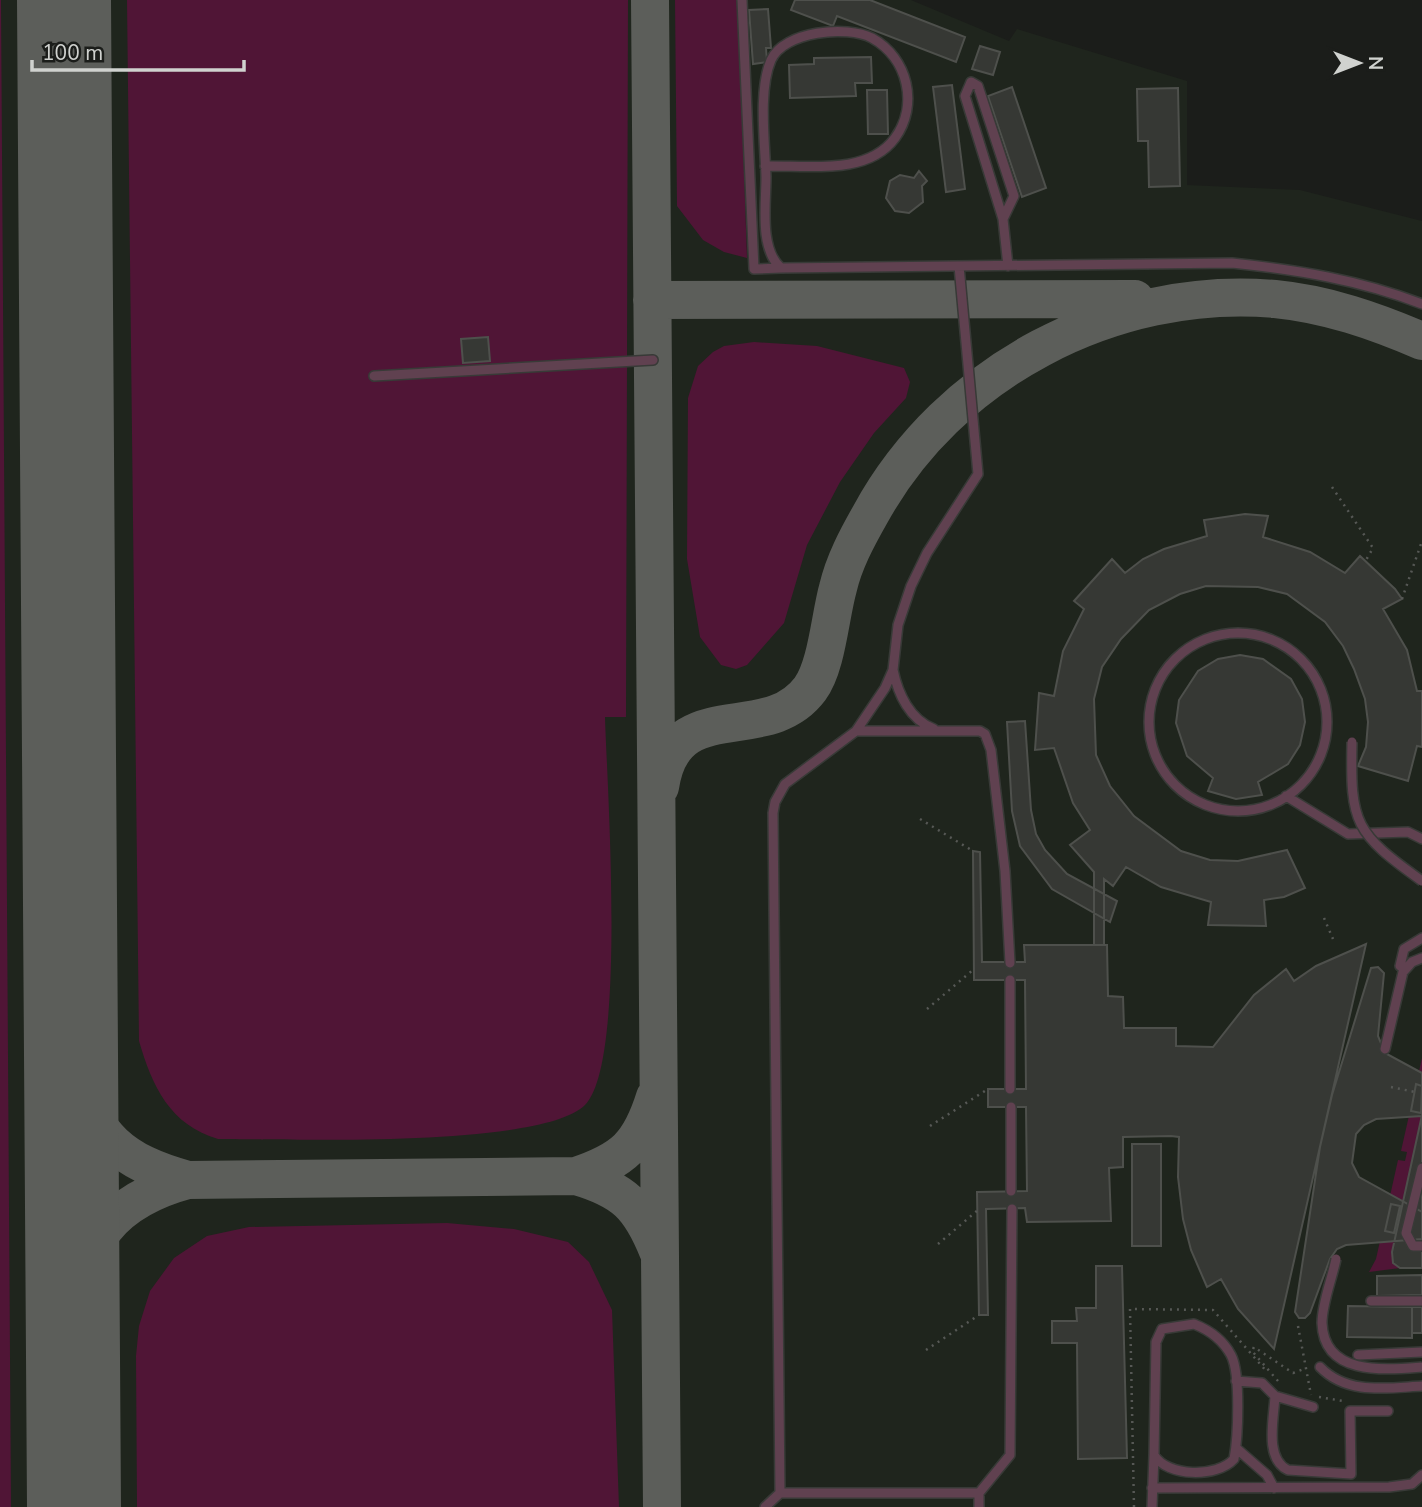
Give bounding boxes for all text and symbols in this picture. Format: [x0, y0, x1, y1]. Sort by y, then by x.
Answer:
scale bar [32, 28, 243, 72]
north arrow [1324, 28, 1394, 98]
text: 100 m [42, 39, 103, 67]
text: N [1362, 56, 1388, 70]

